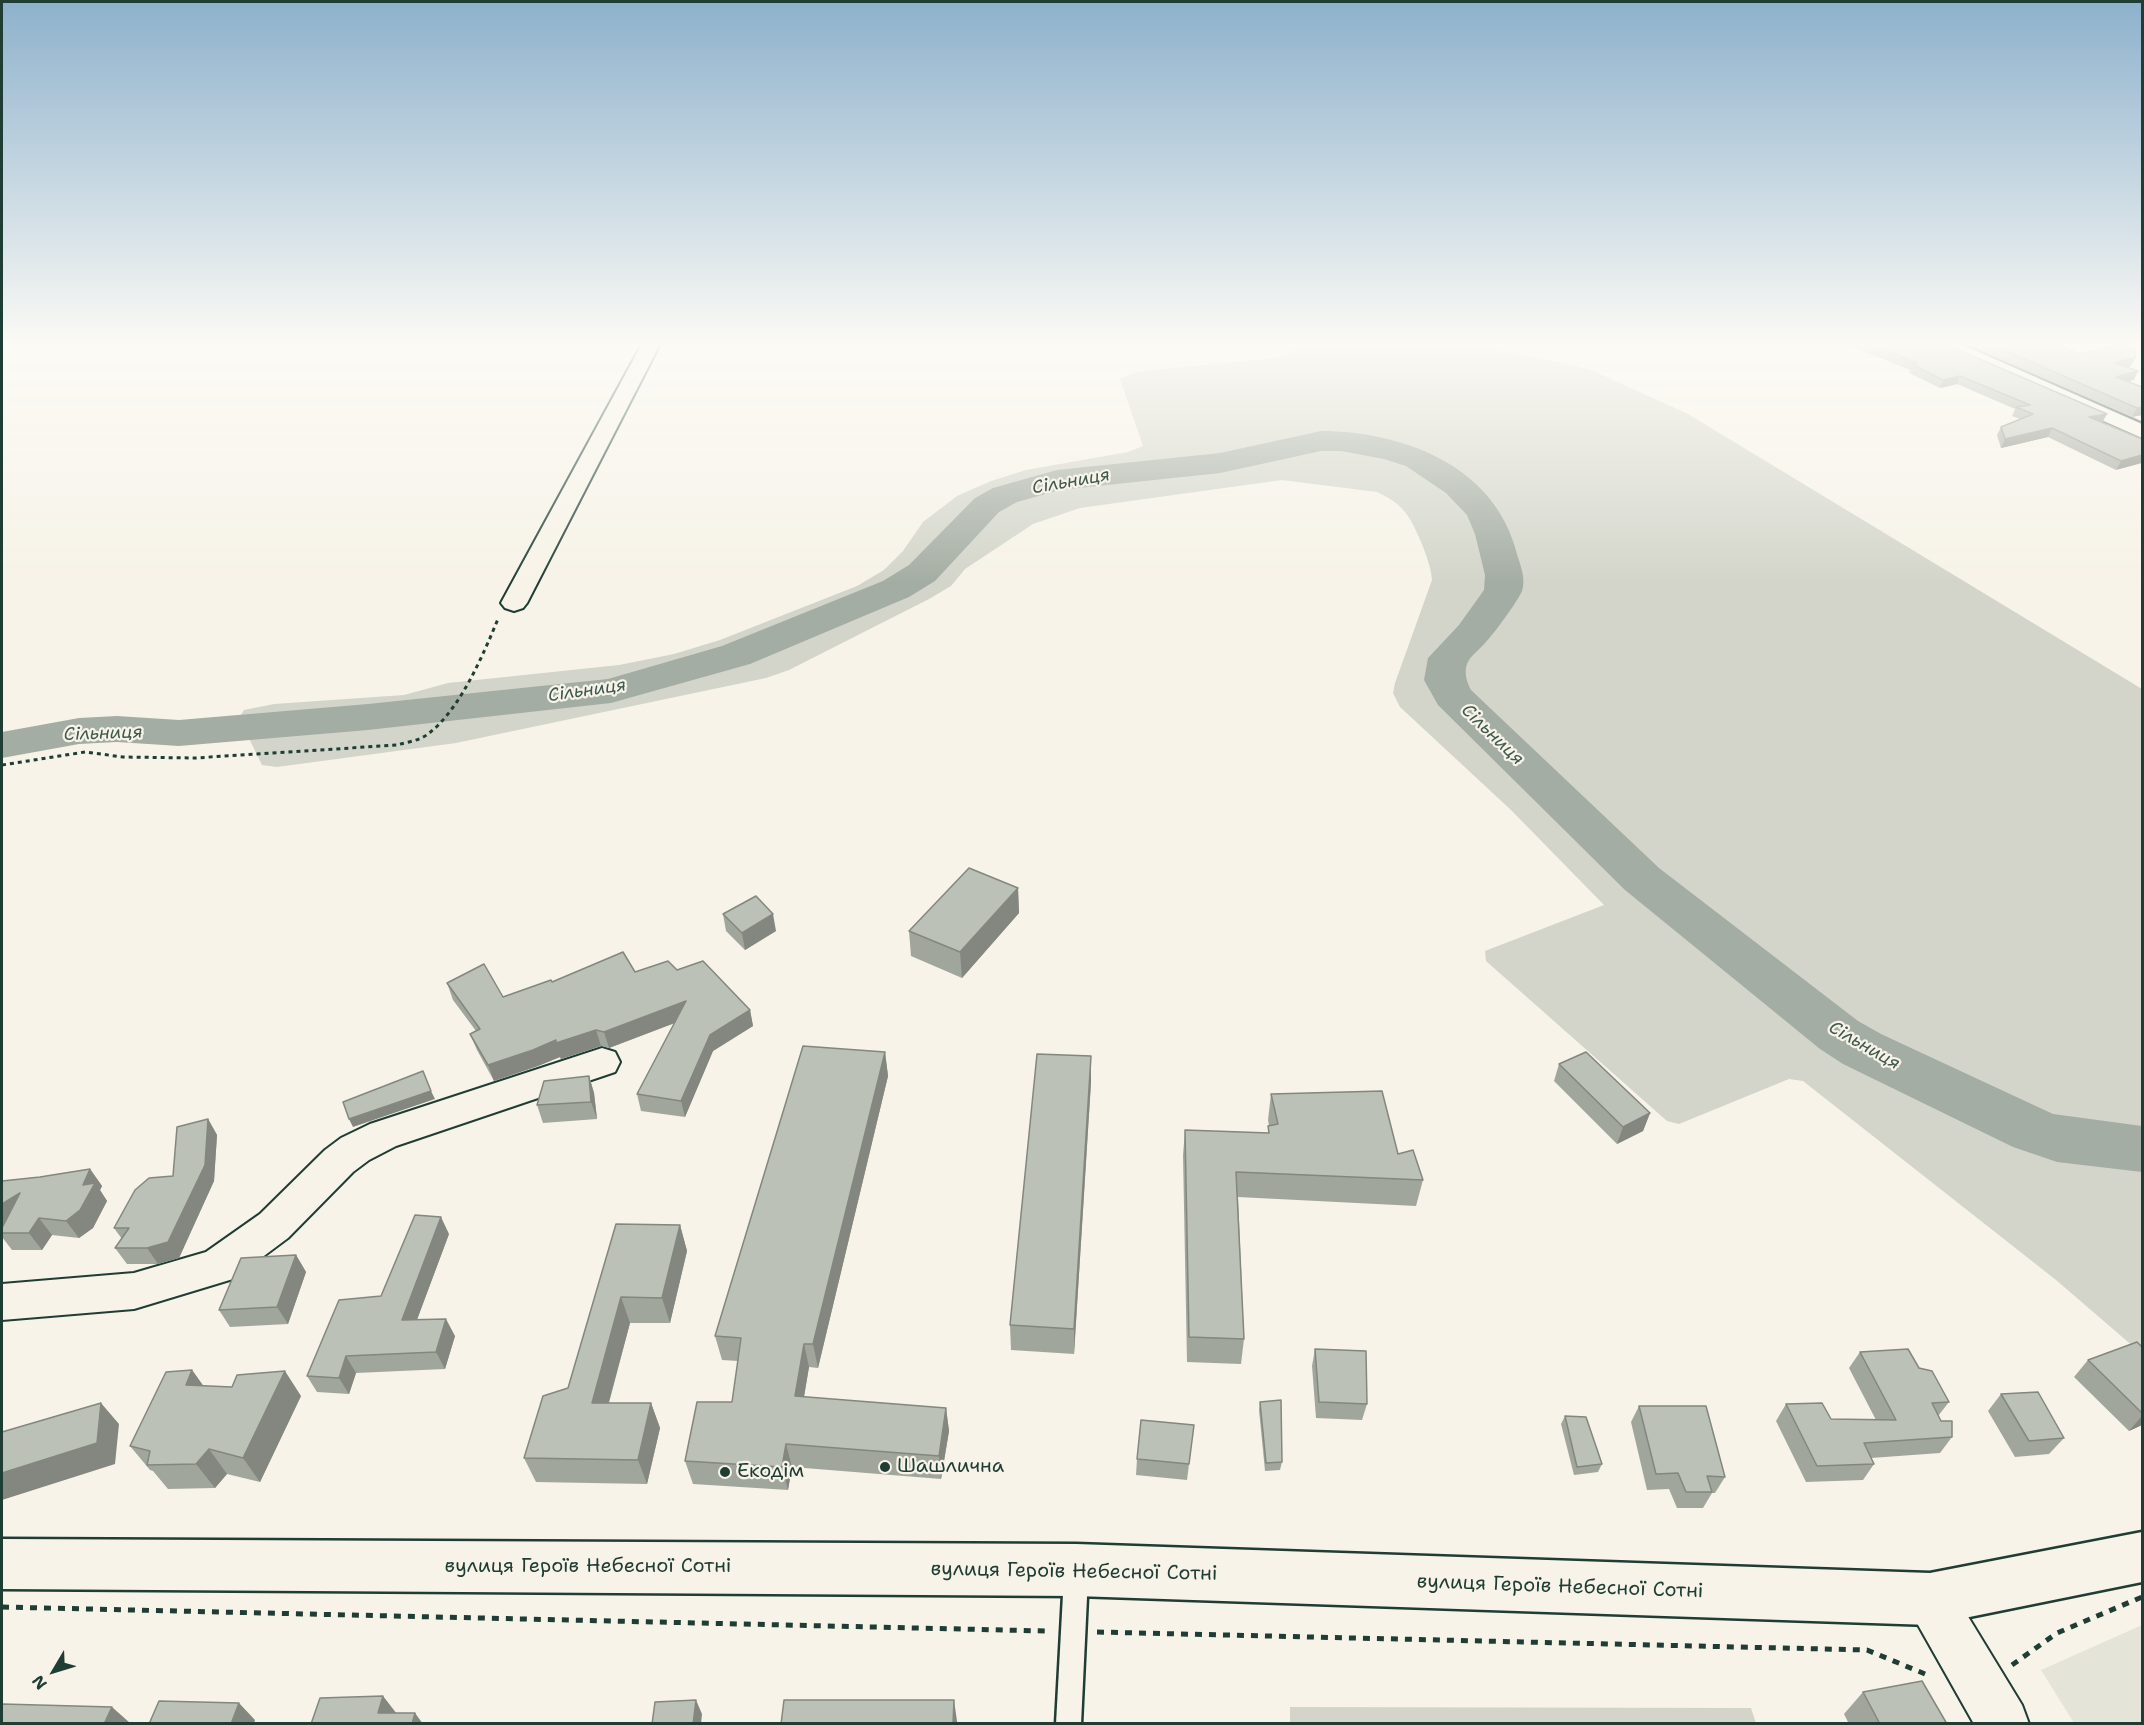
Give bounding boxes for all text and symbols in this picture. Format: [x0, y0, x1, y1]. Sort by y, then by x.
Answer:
water label: Сільниця [1030, 465, 1112, 499]
water label: Сільниця [546, 675, 628, 707]
water label: Сільниця [1456, 700, 1528, 770]
water label: Сільниця [63, 722, 143, 746]
water label: Сільниця [1824, 1017, 1904, 1075]
place label: Шашлична [897, 1455, 1004, 1479]
place label: Екодім [737, 1460, 804, 1484]
marker: Шашлична [878, 1460, 892, 1474]
marker: Екодім [718, 1465, 732, 1479]
street label: вулиця Героїв Небесної Сотні [445, 1555, 731, 1579]
street label: вулиця Героїв Небесної Сотні [930, 1557, 1218, 1587]
street label: вулиця Героїв Небесної Сотні [1416, 1570, 1704, 1604]
north arrow [24, 1641, 84, 1701]
text: N [27, 1671, 52, 1694]

